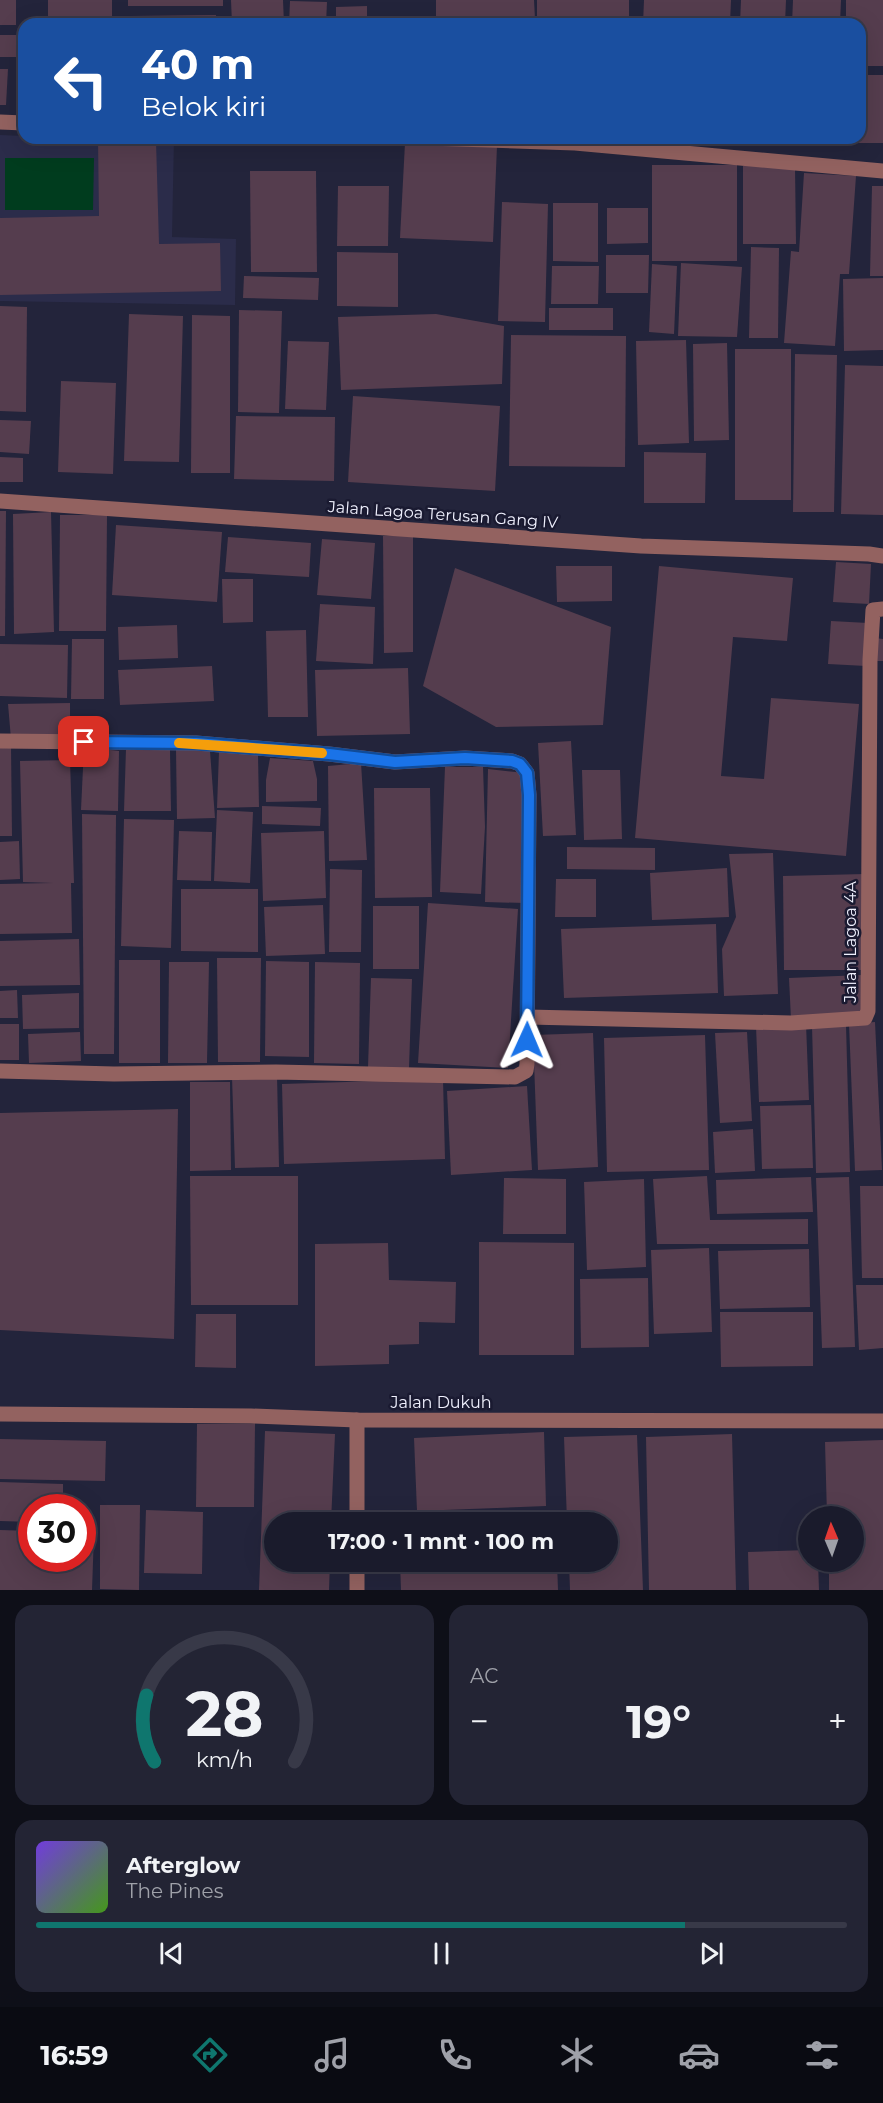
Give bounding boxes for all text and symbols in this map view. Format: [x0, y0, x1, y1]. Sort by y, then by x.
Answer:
text: 40 m [141, 38, 254, 90]
icon: left [42, 42, 120, 120]
text: Belok kiri [141, 90, 266, 123]
street label: Jalan Lagoa Terusan Gang IV [326, 497, 559, 532]
pin [58, 716, 109, 767]
icon: arrive [67, 725, 100, 758]
street label: Jalan Lagoa 4A [841, 881, 860, 1004]
position arrow [495, 1008, 559, 1072]
street label: Jalan Dukuh [389, 1393, 492, 1412]
speed limit sign: 30 [18, 1494, 96, 1572]
north arrow [798, 1506, 864, 1572]
map controls [798, 1506, 864, 1572]
text: 17:00 · 1 mnt · 100 m [328, 1528, 554, 1555]
text: AC [470, 1664, 498, 1688]
text: 28 [185, 1676, 263, 1752]
text: 19° [626, 1694, 691, 1749]
text: − [470, 1701, 489, 1741]
text: + [828, 1701, 847, 1741]
text: km/h [196, 1746, 253, 1772]
text: Afterglow [126, 1852, 240, 1879]
text: The Pines [126, 1879, 223, 1903]
icon: previous [155, 1937, 188, 1970]
icon: pause [425, 1937, 458, 1970]
icon: next [695, 1937, 728, 1970]
icon: directions [189, 2034, 231, 2076]
icon: music [311, 2034, 353, 2076]
icon: phone [434, 2034, 476, 2076]
icon: climate [556, 2034, 598, 2076]
icon: car [678, 2034, 720, 2076]
icon: filters [801, 2034, 843, 2076]
text: 16:59 [40, 2039, 108, 2072]

